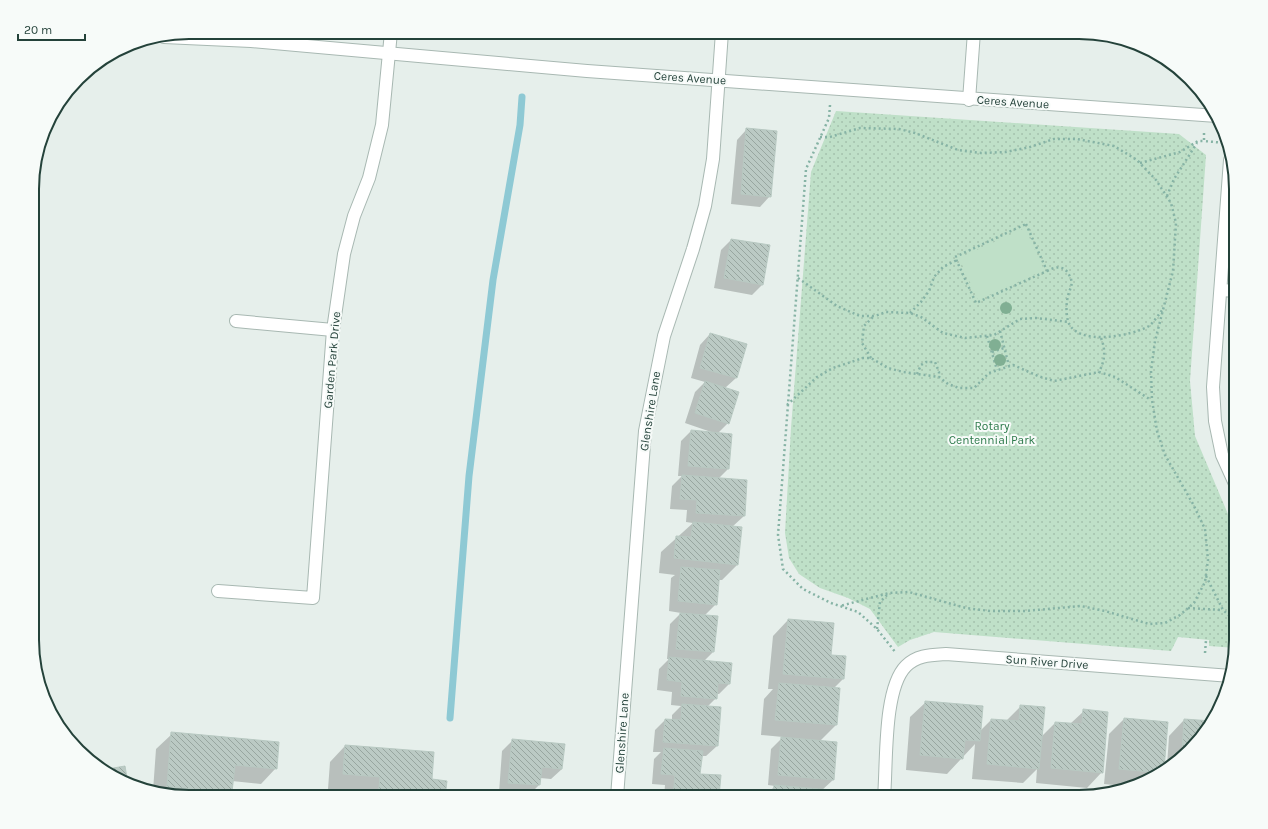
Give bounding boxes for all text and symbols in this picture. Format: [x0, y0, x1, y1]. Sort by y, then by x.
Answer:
scale bar [18, 16, 85, 42]
text: 20 m [24, 23, 52, 37]
street label: Ceres Avenue [653, 68, 727, 88]
street label: Ceres Avenue [976, 92, 1050, 112]
street label: Garden Park Drive [321, 311, 343, 409]
street label: Glenshire Lane [637, 370, 663, 452]
park label: Rotary Centennial Park [949, 419, 1036, 447]
street label: Sun River Drive [1005, 652, 1089, 672]
street label: Glenshire Lane [612, 692, 632, 774]

